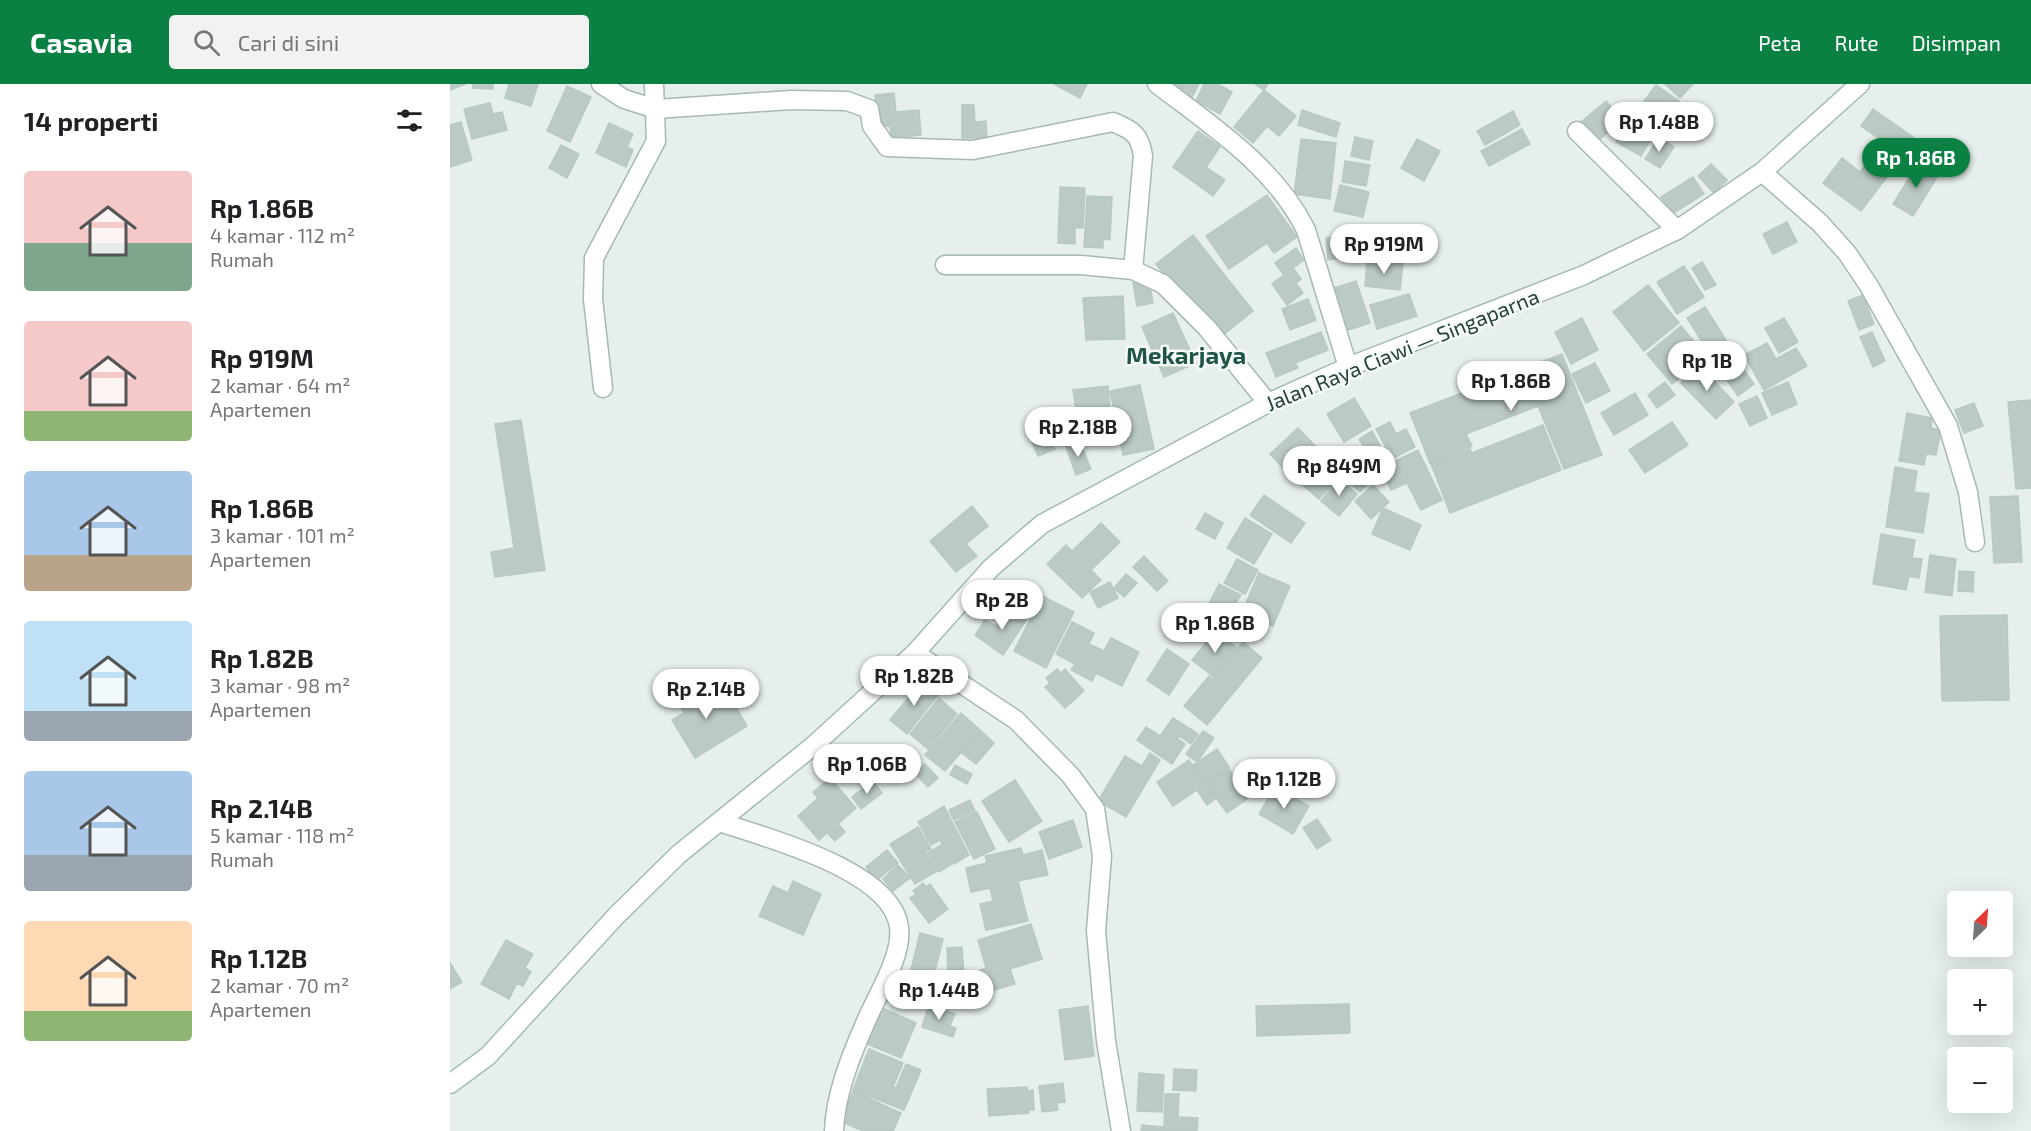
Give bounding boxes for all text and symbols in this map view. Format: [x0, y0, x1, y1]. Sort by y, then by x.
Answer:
search box [169, 15, 589, 69]
text: Casavia [30, 25, 133, 59]
icon: search [190, 26, 223, 59]
text: Cari di sini [238, 29, 339, 55]
text: Peta [1758, 30, 1801, 55]
text: Rute [1834, 30, 1879, 55]
text: Disimpan [1912, 30, 2001, 55]
pin: Rp 1.48B [1597, 102, 1721, 153]
icon: filters [393, 104, 426, 137]
text: 14 properti [24, 105, 158, 136]
text: Rp 1.48B [1619, 109, 1699, 133]
pin: Rp 1.86B [1854, 138, 1978, 189]
text: Rp 1.86B [1876, 145, 1956, 169]
text: Rp 1.86B [210, 192, 314, 223]
icon: home [72, 195, 144, 267]
text: 4 kamar · 112 m² [210, 223, 355, 247]
pin: Rp 919M [1329, 224, 1439, 275]
text: Rp 919M [1344, 231, 1424, 255]
text: Rumah [210, 247, 274, 271]
street label: Jalan Raya Ciawi — Singaparna [1262, 283, 1542, 415]
district label: Mekarjaya [1126, 340, 1246, 369]
pin: Rp 1B [1665, 341, 1749, 392]
text: Rp 919M [210, 342, 314, 373]
icon: home [72, 345, 144, 417]
text: Rp 1B [1682, 348, 1732, 372]
pin: Rp 1.86B [1449, 361, 1573, 412]
text: Rp 1.86B [1471, 368, 1551, 392]
text: 2 kamar · 64 m² [210, 373, 351, 397]
text: Apartemen [210, 397, 311, 421]
pin: Rp 2.18B [1016, 407, 1140, 458]
text: Rp 2.18B [1039, 414, 1117, 438]
pin: Rp 849M [1284, 446, 1394, 497]
text: Rp 849M [1297, 453, 1381, 477]
text: Rp 1.86B [210, 492, 314, 523]
icon: home [72, 495, 144, 567]
text: 3 kamar · 101 m² [210, 523, 355, 547]
text: Apartemen [210, 547, 311, 571]
pin: Rp 2B [960, 580, 1044, 631]
text: Rp 2B [975, 587, 1029, 611]
pin: Rp 1.86B [1153, 603, 1277, 654]
text: Rp 1.86B [1175, 610, 1255, 634]
text: Rp 1.82B [210, 642, 314, 673]
icon: home [72, 645, 144, 717]
pin: Rp 1.82B [852, 656, 976, 707]
text: Rp 1.82B [874, 663, 954, 687]
pin: Rp 2.14B [644, 669, 768, 720]
text: 3 kamar · 98 m² [210, 673, 350, 697]
text: Rp 2.14B [666, 676, 746, 700]
text: Apartemen [210, 697, 311, 721]
pin: Rp 1.06B [805, 744, 929, 795]
text: Rp 1.06B [827, 751, 907, 775]
pin: Rp 1.12B [1222, 759, 1346, 810]
text: Rp 1.12B [1247, 766, 1321, 790]
text: Rp 2.14B [210, 792, 313, 823]
icon: home [72, 795, 144, 867]
text: 5 kamar · 118 m² [210, 823, 354, 847]
text: Rumah [210, 847, 274, 871]
north arrow [1947, 891, 2013, 957]
map controls [1947, 891, 2013, 1113]
text: Rp 1.12B [210, 942, 307, 973]
icon: home [72, 945, 144, 1017]
button: + [1947, 969, 2013, 1035]
pin: Rp 1.44B [877, 970, 1001, 1021]
text: 2 kamar · 70 m² [210, 973, 349, 997]
text: Rp 1.44B [899, 977, 979, 1001]
text: Apartemen [210, 997, 311, 1021]
button: − [1947, 1047, 2013, 1113]

